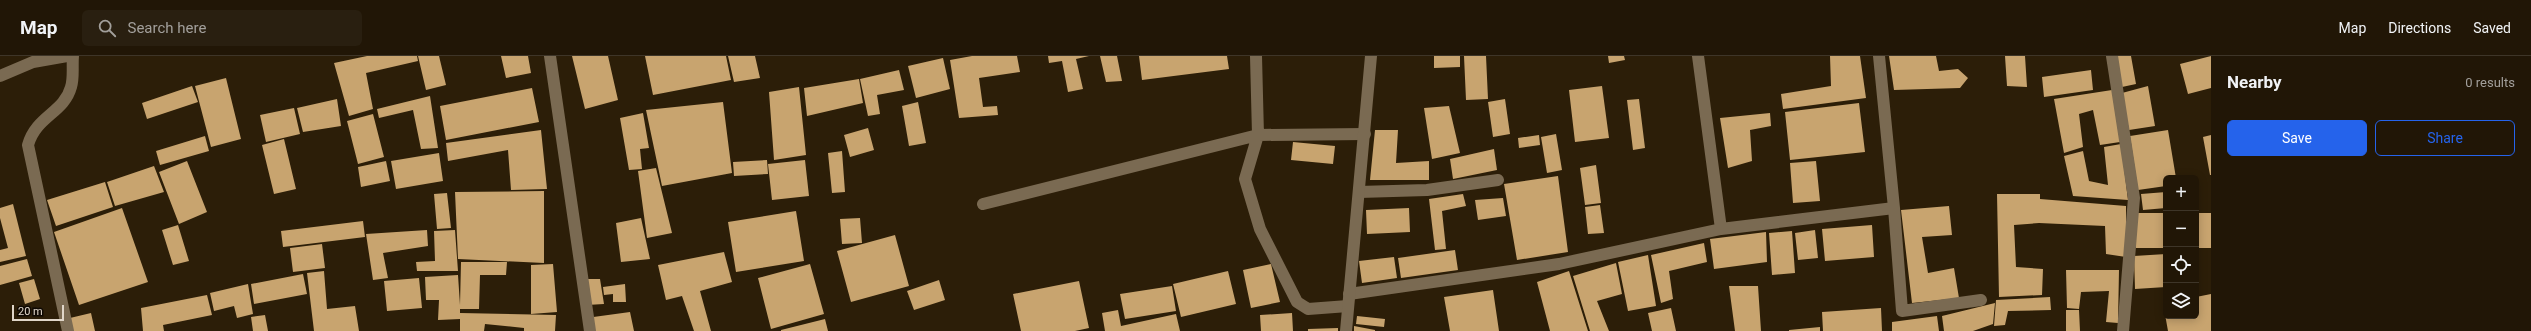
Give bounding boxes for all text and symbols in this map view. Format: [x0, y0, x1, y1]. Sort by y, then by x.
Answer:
search box [82, 10, 362, 46]
text: Map [20, 16, 58, 39]
icon: search [96, 17, 118, 39]
text: Search here [128, 19, 206, 37]
text: Map [2339, 20, 2366, 36]
text: Directions [2388, 20, 2451, 36]
text: Saved [2473, 20, 2511, 36]
text: Nearby [2227, 72, 2282, 92]
text: 0 results [2465, 75, 2515, 90]
button: Save [2227, 120, 2367, 156]
button: Share [2375, 120, 2515, 156]
map controls [2163, 175, 2199, 319]
button: + [2163, 175, 2199, 211]
button: − [2163, 211, 2199, 247]
button: locate [2163, 247, 2199, 283]
button: layers [2163, 283, 2199, 319]
scale bar [12, 303, 64, 322]
text: 20 m [18, 305, 43, 318]

